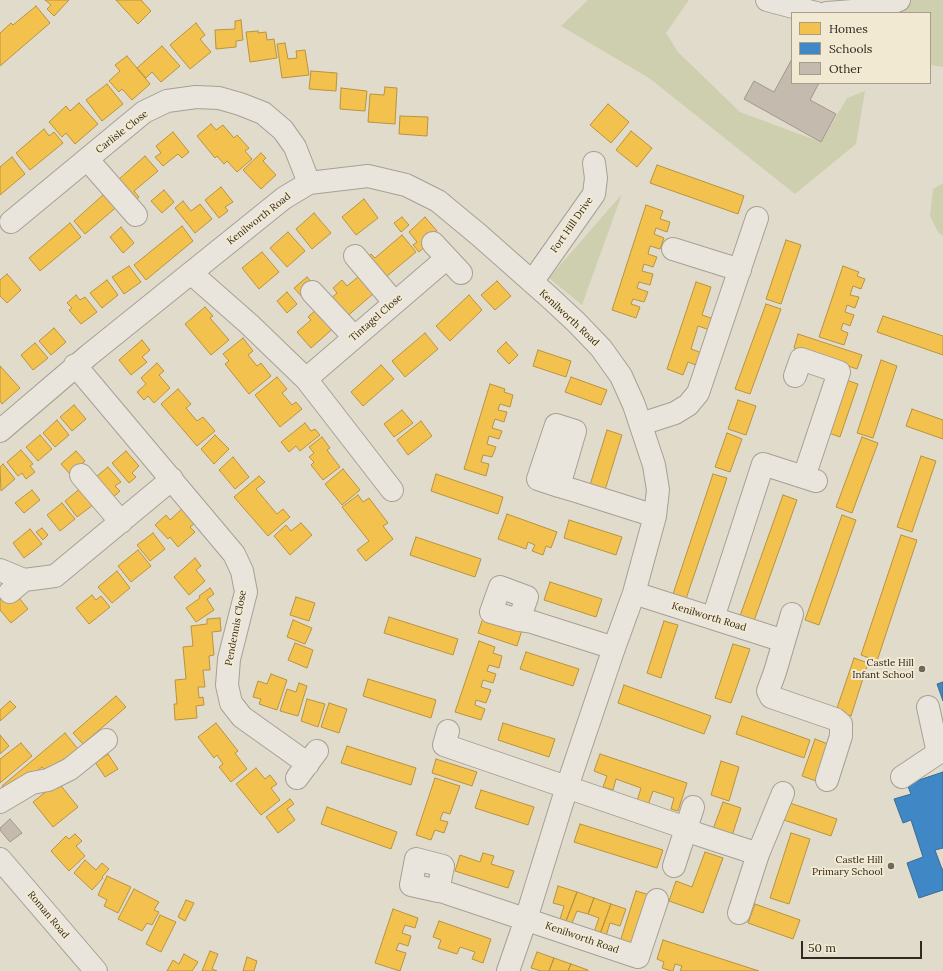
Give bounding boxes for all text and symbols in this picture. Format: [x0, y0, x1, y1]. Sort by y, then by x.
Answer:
legend [791, 12, 931, 84]
text: Homes [829, 21, 868, 36]
text: Schools [829, 41, 872, 56]
text: Other [829, 61, 862, 76]
street label: Carlisle Close [93, 108, 151, 156]
street label: Kenilworth Road [225, 190, 293, 248]
street label: Fort Hill Drive [548, 195, 596, 255]
street label: Kenilworth Road [537, 287, 601, 349]
street label: Tintagel Close [347, 292, 405, 344]
street label: Pendennis Close [223, 589, 249, 667]
street label: Kenilworth Road [670, 600, 748, 634]
place label: Castle Hill Infant School [852, 657, 914, 680]
marker: Castle Hill Infant School [917, 664, 927, 674]
place label: Castle Hill Primary School [812, 854, 883, 878]
marker: Castle Hill Primary School [886, 861, 896, 871]
street label: Roman Road [25, 889, 71, 941]
street label: Kenilworth Road [543, 920, 621, 956]
scale bar [803, 933, 924, 959]
text: 50 m [808, 940, 836, 955]

